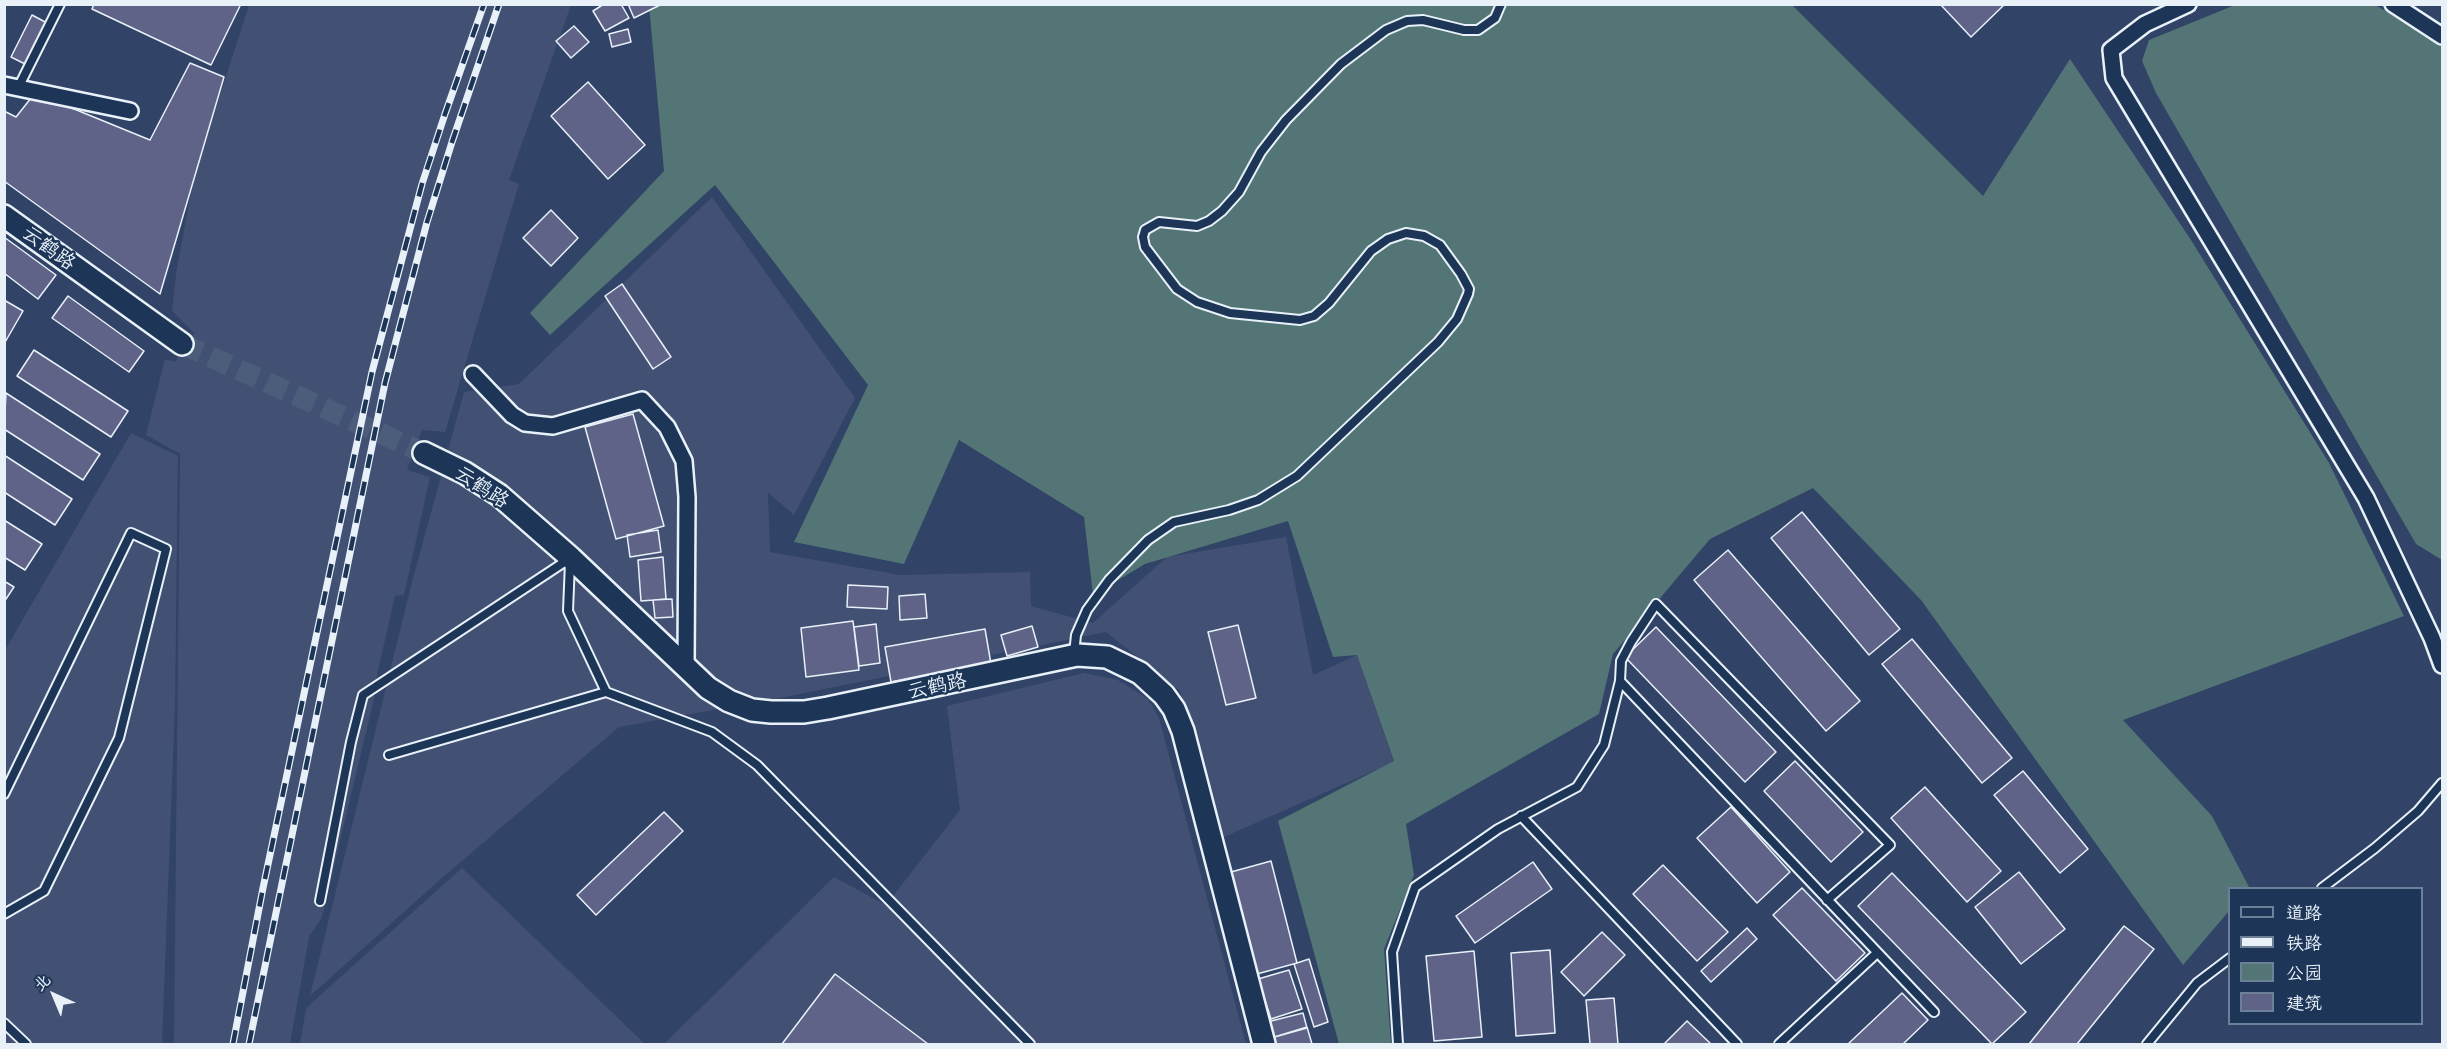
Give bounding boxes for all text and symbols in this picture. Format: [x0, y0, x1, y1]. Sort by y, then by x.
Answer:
street label: 云鹤路 [18, 221, 80, 275]
street label: 云鹤路 [450, 461, 514, 513]
street label: 云鹤路 [905, 668, 969, 704]
legend [2228, 887, 2423, 1025]
text: 道路 [2286, 900, 2322, 924]
text: 铁路 [2286, 930, 2322, 954]
text: 公园 [2286, 960, 2322, 984]
north arrow [24, 965, 84, 1025]
text: 北 [28, 969, 54, 995]
text: 建筑 [2286, 990, 2322, 1014]

